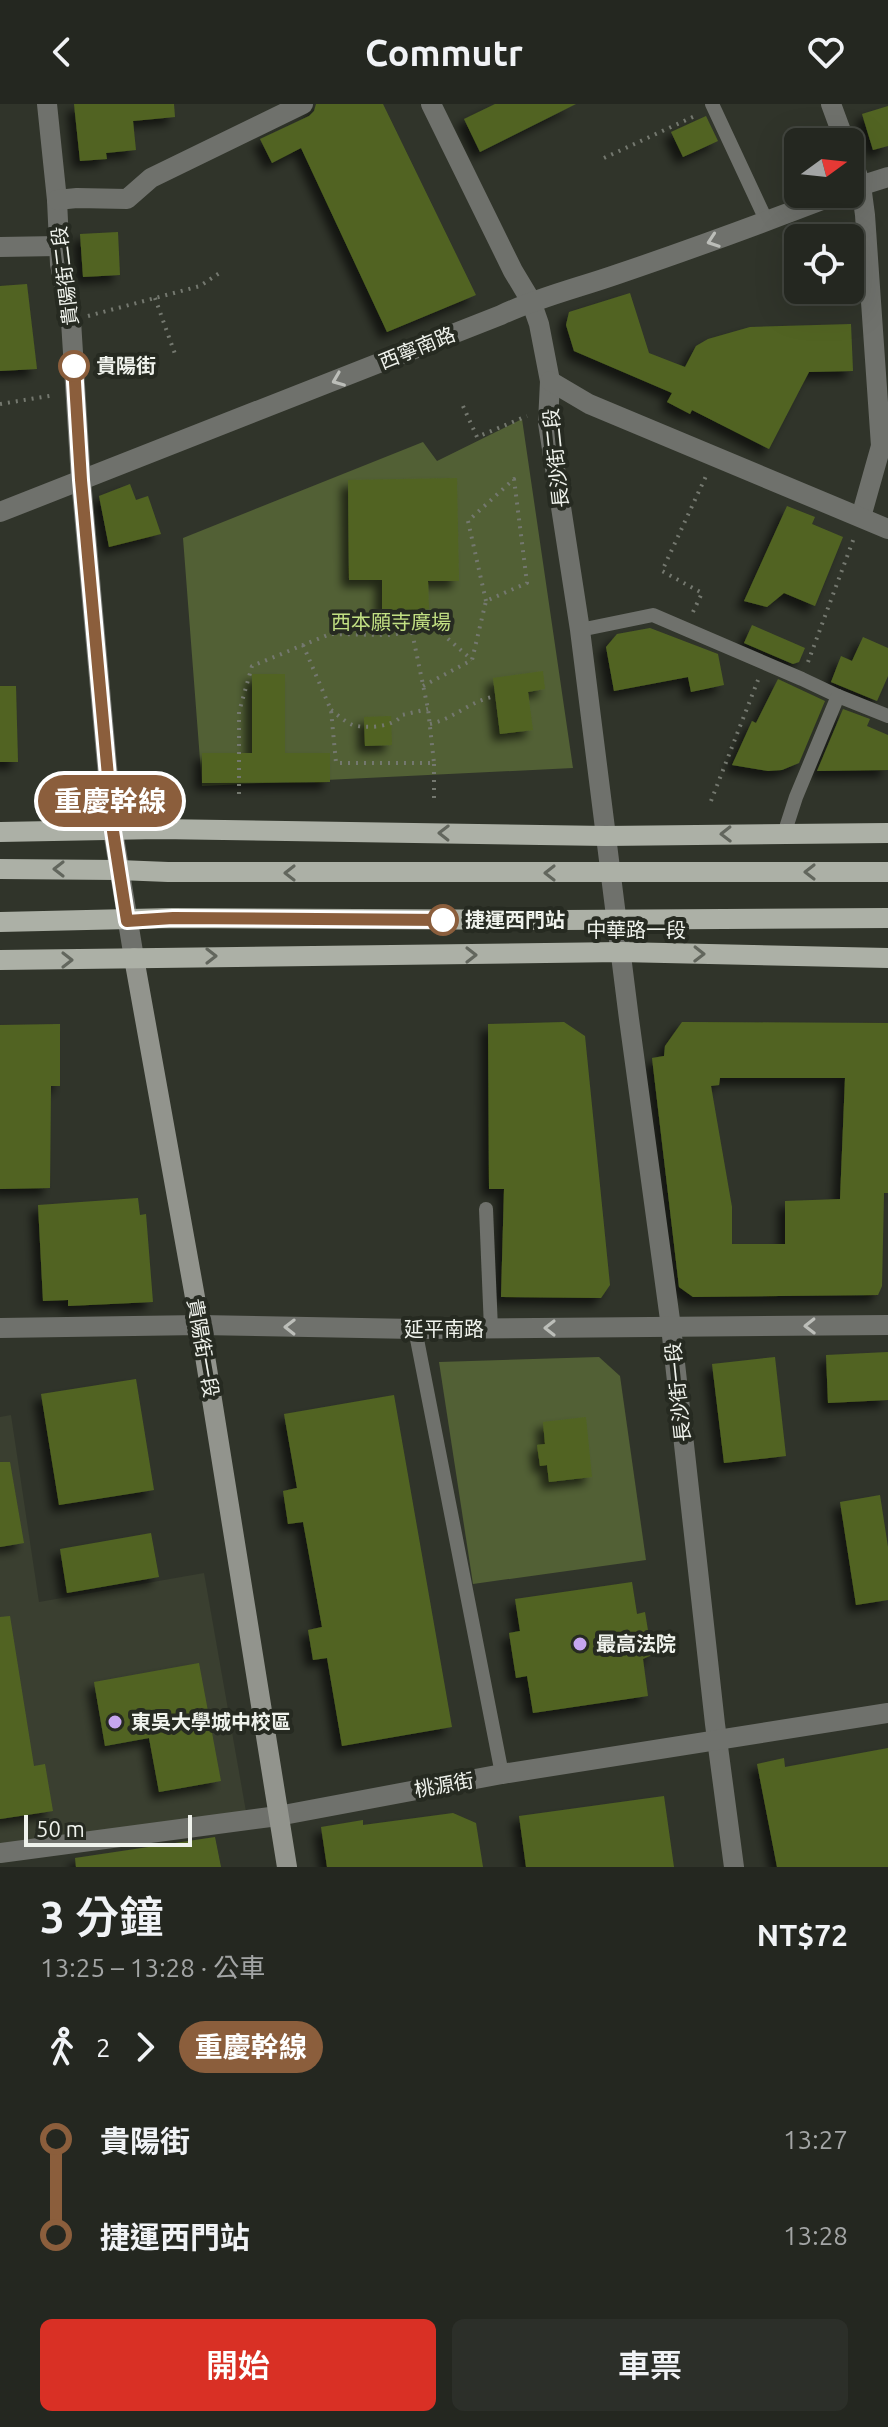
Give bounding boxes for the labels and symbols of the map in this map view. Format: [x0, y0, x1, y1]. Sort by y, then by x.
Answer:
north arrow [784, 128, 864, 208]
street label: 貴陽街二段 [47, 225, 82, 327]
one-way arrow [706, 231, 720, 248]
street label: 西寧南路 [375, 322, 458, 373]
marker: 貴陽街 [59, 351, 89, 381]
place label: 貴陽街 [96, 354, 156, 377]
one-way arrow [332, 370, 346, 387]
street label: 長沙街二段 [539, 407, 572, 509]
park label: 西本願寺廣場 [331, 610, 451, 633]
line badge: 重慶幹線 [54, 775, 166, 827]
one-way arrow [437, 824, 450, 842]
one-way arrow [719, 825, 732, 843]
one-way arrow [52, 860, 65, 878]
one-way arrow [803, 863, 816, 881]
one-way arrow [283, 864, 296, 882]
one-way arrow [543, 864, 556, 882]
marker: 捷運西門站 [428, 905, 458, 935]
place label: 捷運西門站 [465, 908, 565, 931]
street label: 中華路一段 [586, 918, 686, 941]
one-way arrow [693, 945, 706, 962]
one-way arrow [465, 946, 478, 964]
one-way arrow [205, 947, 218, 965]
one-way arrow [61, 951, 74, 969]
street label: 貴陽街一段 [183, 1297, 224, 1399]
street label: 延平南路 [404, 1317, 484, 1340]
one-way arrow [803, 1317, 816, 1335]
one-way arrow [283, 1318, 296, 1335]
one-way arrow [543, 1319, 556, 1337]
street label: 長沙街一段 [661, 1341, 694, 1443]
place label: 最高法院 [596, 1632, 676, 1655]
marker: 最高法院 [571, 1635, 589, 1653]
place label: 東吳大學城中校區 [131, 1710, 291, 1733]
marker: 東吳大學城中校區 [106, 1713, 124, 1731]
street label: 桃源街 [412, 1768, 475, 1801]
scale bar [24, 1811, 192, 1847]

